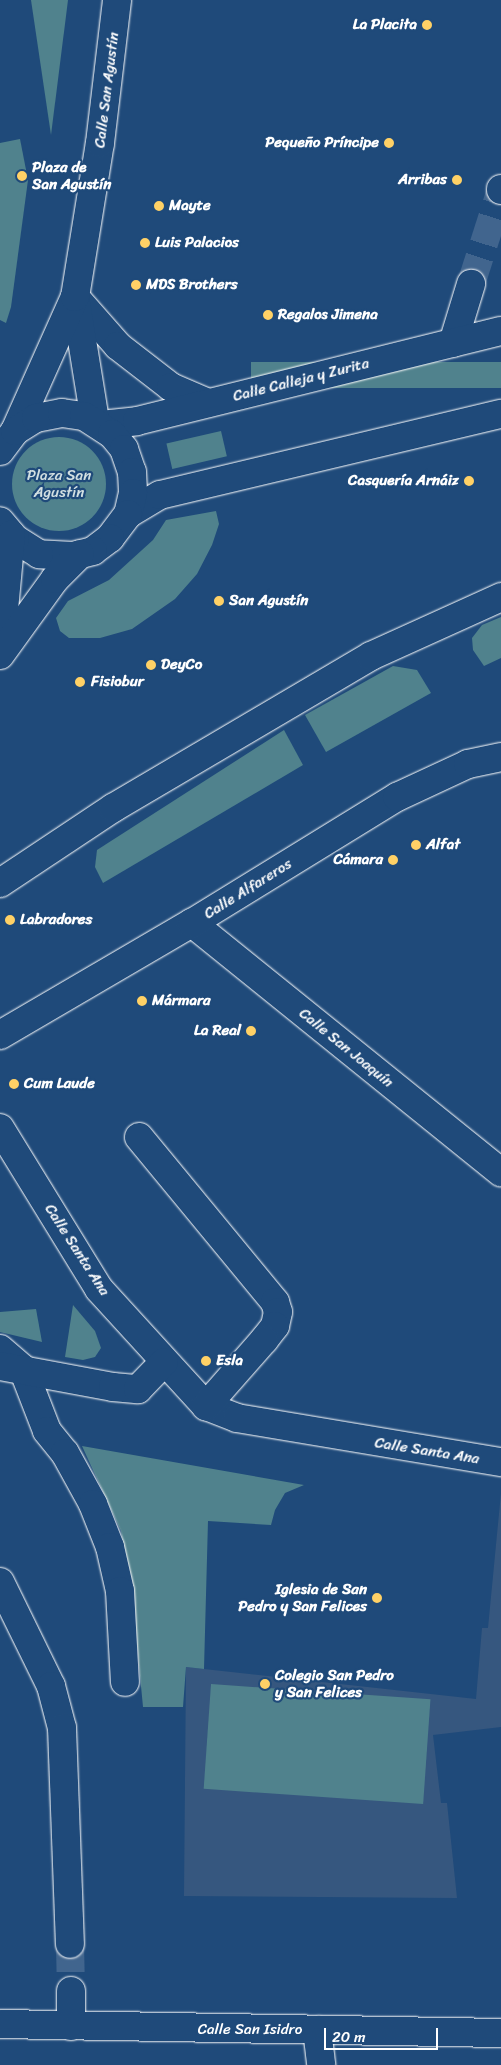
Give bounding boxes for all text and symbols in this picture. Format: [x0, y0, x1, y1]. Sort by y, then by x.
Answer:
place label: La Placita [353, 16, 417, 34]
marker: La Placita [421, 19, 433, 31]
street label: Calle San Agustín [91, 31, 123, 149]
place label: Pequeño Príncipe [265, 134, 379, 152]
marker: Pequeño Príncipe [383, 137, 395, 149]
place label: Plaza de San Agustín [32, 158, 112, 193]
marker: Plaza de San Agustín [16, 170, 28, 182]
place label: Arribas [398, 171, 447, 189]
marker: Arribas [451, 174, 463, 186]
place label: Mayte [169, 197, 211, 215]
marker: Mayte [153, 200, 165, 212]
place label: Luis Palacios [155, 234, 239, 252]
marker: Luis Palacios [139, 237, 151, 249]
place label: MDS Brothers [146, 276, 238, 294]
marker: MDS Brothers [130, 279, 142, 291]
place label: Regalos Jimena [278, 306, 378, 324]
marker: Regalos Jimena [262, 309, 274, 321]
street label: Calle Calleja y Zurita [232, 355, 370, 405]
park label: Plaza San Agustín [27, 466, 91, 501]
place label: Casquería Arnáiz [348, 472, 459, 490]
marker: Casquería Arnáiz [463, 475, 475, 487]
place label: San Agustín [229, 592, 309, 610]
marker: San Agustín [213, 595, 225, 607]
place label: DeyCo [161, 656, 202, 674]
marker: DeyCo [145, 659, 157, 671]
place label: Fisiobur [91, 673, 144, 691]
marker: Fisiobur [73, 675, 87, 689]
place label: Alfat [426, 836, 460, 854]
marker: Alfat [410, 839, 422, 851]
place label: Cámara [333, 851, 383, 869]
marker: Cámara [387, 854, 399, 866]
street label: Calle Alfareros [201, 855, 295, 923]
place label: Labradores [20, 911, 92, 929]
marker: Labradores [4, 914, 16, 926]
place label: Mármara [152, 992, 211, 1010]
marker: Mármara [136, 995, 148, 1007]
street label: Calle San Joaquín [295, 1005, 397, 1091]
place label: La Real [194, 1022, 241, 1040]
marker: La Real [245, 1025, 257, 1037]
place label: Cum Laude [24, 1075, 94, 1093]
marker: Cum Laude [8, 1078, 20, 1090]
street label: Calle Santa Ana [41, 1201, 113, 1299]
place label: Esla [216, 1352, 243, 1370]
marker: Esla [200, 1355, 212, 1367]
street label: Calle Santa Ana [373, 1434, 481, 1468]
place label: Iglesia de San Pedro y San Felices [239, 1580, 367, 1615]
marker: Iglesia de San Pedro y San Felices [371, 1592, 383, 1604]
place label: Colegio San Pedro y San Felices [275, 1666, 395, 1701]
marker: Colegio San Pedro y San Felices [259, 1678, 271, 1690]
scale bar [326, 2018, 440, 2050]
street label: Calle San Isidro [198, 2021, 302, 2039]
text: 20 m [332, 2024, 366, 2050]

